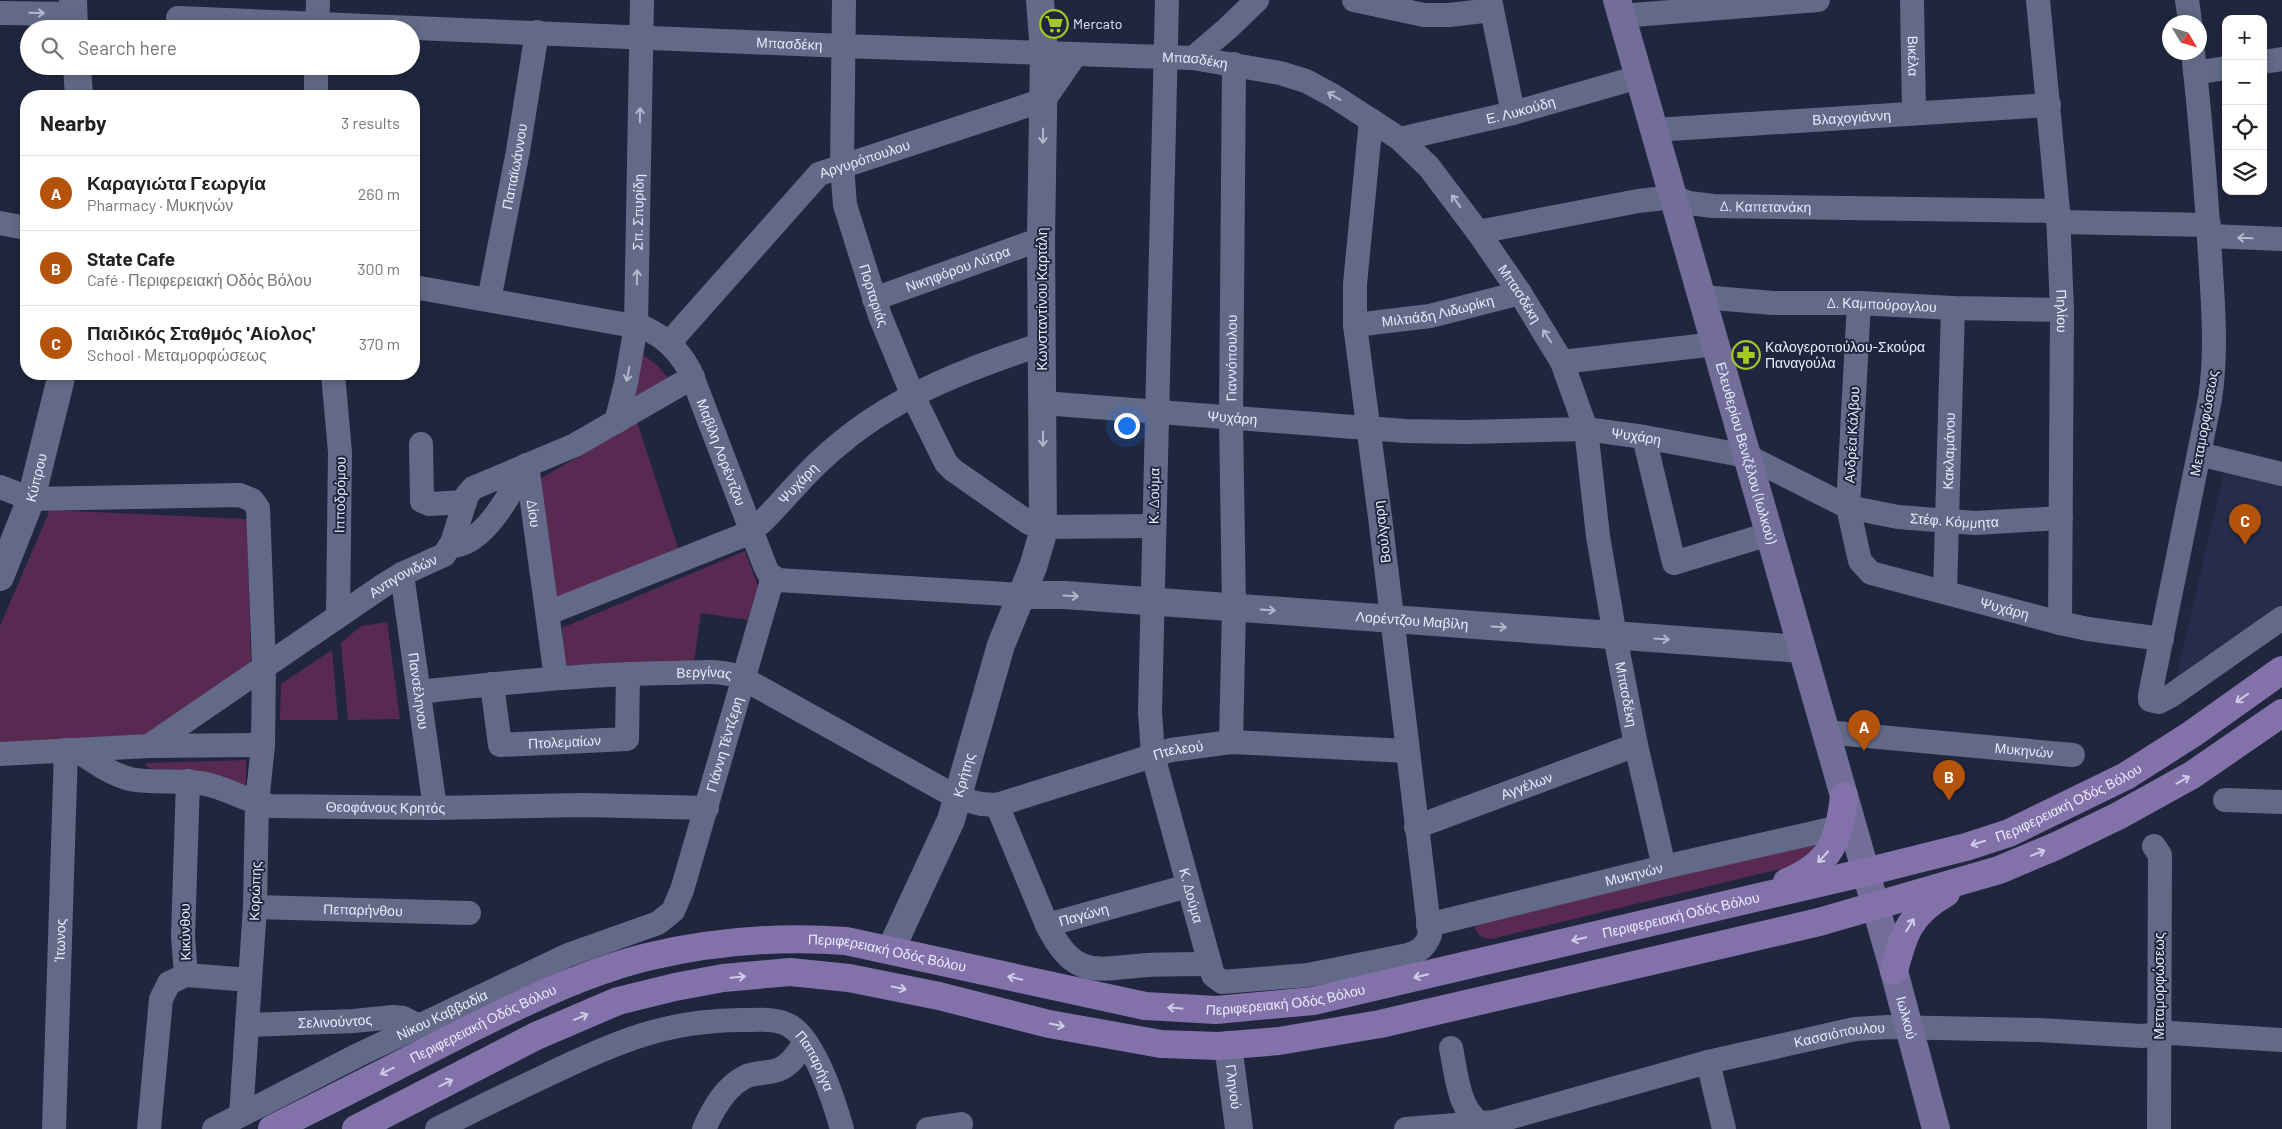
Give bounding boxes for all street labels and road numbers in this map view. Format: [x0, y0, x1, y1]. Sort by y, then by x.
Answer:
street label: Μπασδέκη [756, 33, 823, 53]
street label: Βικέλα [1905, 36, 1922, 76]
street label: Μπασδέκη [1162, 48, 1229, 72]
street label: Ε. Λυκούδη [1484, 92, 1557, 127]
street label: Βλαχογιάννη [1812, 106, 1892, 128]
street label: Παπαϊωάννου [498, 122, 530, 211]
street label: Αργυρόπουλου [817, 136, 912, 181]
street label: Σπ. Σπυρίδη [628, 174, 647, 251]
street label: Δ. Καπετανάκη [1720, 197, 1811, 215]
street label: Κωνσταντίνου Καρτάλη [1033, 227, 1050, 371]
street label: Νικηφόρου Λύτρα [903, 242, 1012, 295]
street label: Μπασδέκη [1495, 261, 1545, 326]
street label: Πορταριάς [856, 262, 893, 329]
street label: Πηλίου [2053, 289, 2071, 333]
street label: Μιλτιάδη Λιδωρίκη [1381, 291, 1495, 330]
street label: Δ. Καμπούρογλου [1827, 294, 1937, 315]
street label: Γιαννόπουλου [1222, 315, 1240, 402]
street label: Ελευθερίου Βενιζέλου (Ιωλκού) [1713, 360, 1781, 546]
street label: Μεταμορφώσεως [2186, 368, 2221, 477]
street label: Ανδρέα Κάλβου [1840, 386, 1863, 484]
street label: Μαβίλη Λορέντζου [694, 396, 750, 508]
street label: Ψυχάρη [1207, 407, 1258, 428]
street label: Κακλαμάνου [1939, 412, 1958, 490]
street label: Ψυχάρη [1610, 424, 1663, 448]
street label: Κύπρου [22, 451, 50, 504]
street label: Ιπποδρόμου [330, 457, 349, 533]
street label: Ψυχάρη [774, 459, 821, 507]
street label: Κ. Δούμα [1145, 468, 1162, 524]
street label: Δίου [524, 499, 544, 528]
street label: Βούλγαρη [1369, 500, 1394, 564]
street label: Στέφ. Κόμμητα [1909, 509, 1999, 531]
street label: Αντιγονιδών [365, 550, 440, 601]
street label: Ψυχάρη [1978, 593, 2031, 622]
street label: Λορέντζου Μαβίλη [1355, 607, 1469, 633]
street label: Πανσέληνου [405, 651, 433, 730]
street label: Μπασδέκη [1612, 660, 1641, 728]
street label: Βεργίνας [676, 663, 734, 682]
street label: ΓΙάννη Τέντζερη [702, 694, 746, 793]
street label: Πτολεμαίων [527, 731, 601, 752]
street label: Πτελεού [1151, 737, 1204, 763]
street label: Μυκηνών [1994, 739, 2054, 761]
street label: Κρήτης [949, 751, 978, 799]
street label: Περιφερειακή Οδός Βόλου [1993, 759, 2145, 845]
street label: Αγγέλων [1498, 768, 1555, 803]
street label: Θεοφάνους Κρητός [326, 798, 445, 816]
street label: Μυκηνών [1603, 859, 1664, 889]
street label: Κορώπης [245, 861, 264, 921]
street label: Κ. Δούμα [1176, 866, 1207, 925]
street label: Περιφερειακή Οδός Βόλου [1600, 888, 1761, 941]
street label: Παγώνη [1057, 899, 1110, 929]
street label: Πεπαρήνθου [323, 900, 403, 919]
street label: Κικύνθου [176, 903, 193, 961]
street label: Ίτωνος [50, 918, 69, 963]
street label: Περιφερειακή Οδός Βόλου [808, 930, 968, 975]
street label: Μεταμορφώσεως [2150, 932, 2167, 1040]
street label: Περιφερειακή Οδός Βόλου [407, 980, 559, 1066]
street label: Περιφερειακή Οδός Βόλου [1205, 980, 1367, 1018]
street label: Νίκου Καββαδία [394, 986, 490, 1043]
street label: Ιωλκού [1893, 994, 1921, 1041]
street label: Σελινούντος [297, 1010, 373, 1031]
street label: Κασσιόπουλου [1792, 1018, 1885, 1050]
street label: Παπαρήγα [792, 1027, 838, 1094]
street label: Γληνού [1223, 1063, 1245, 1110]

